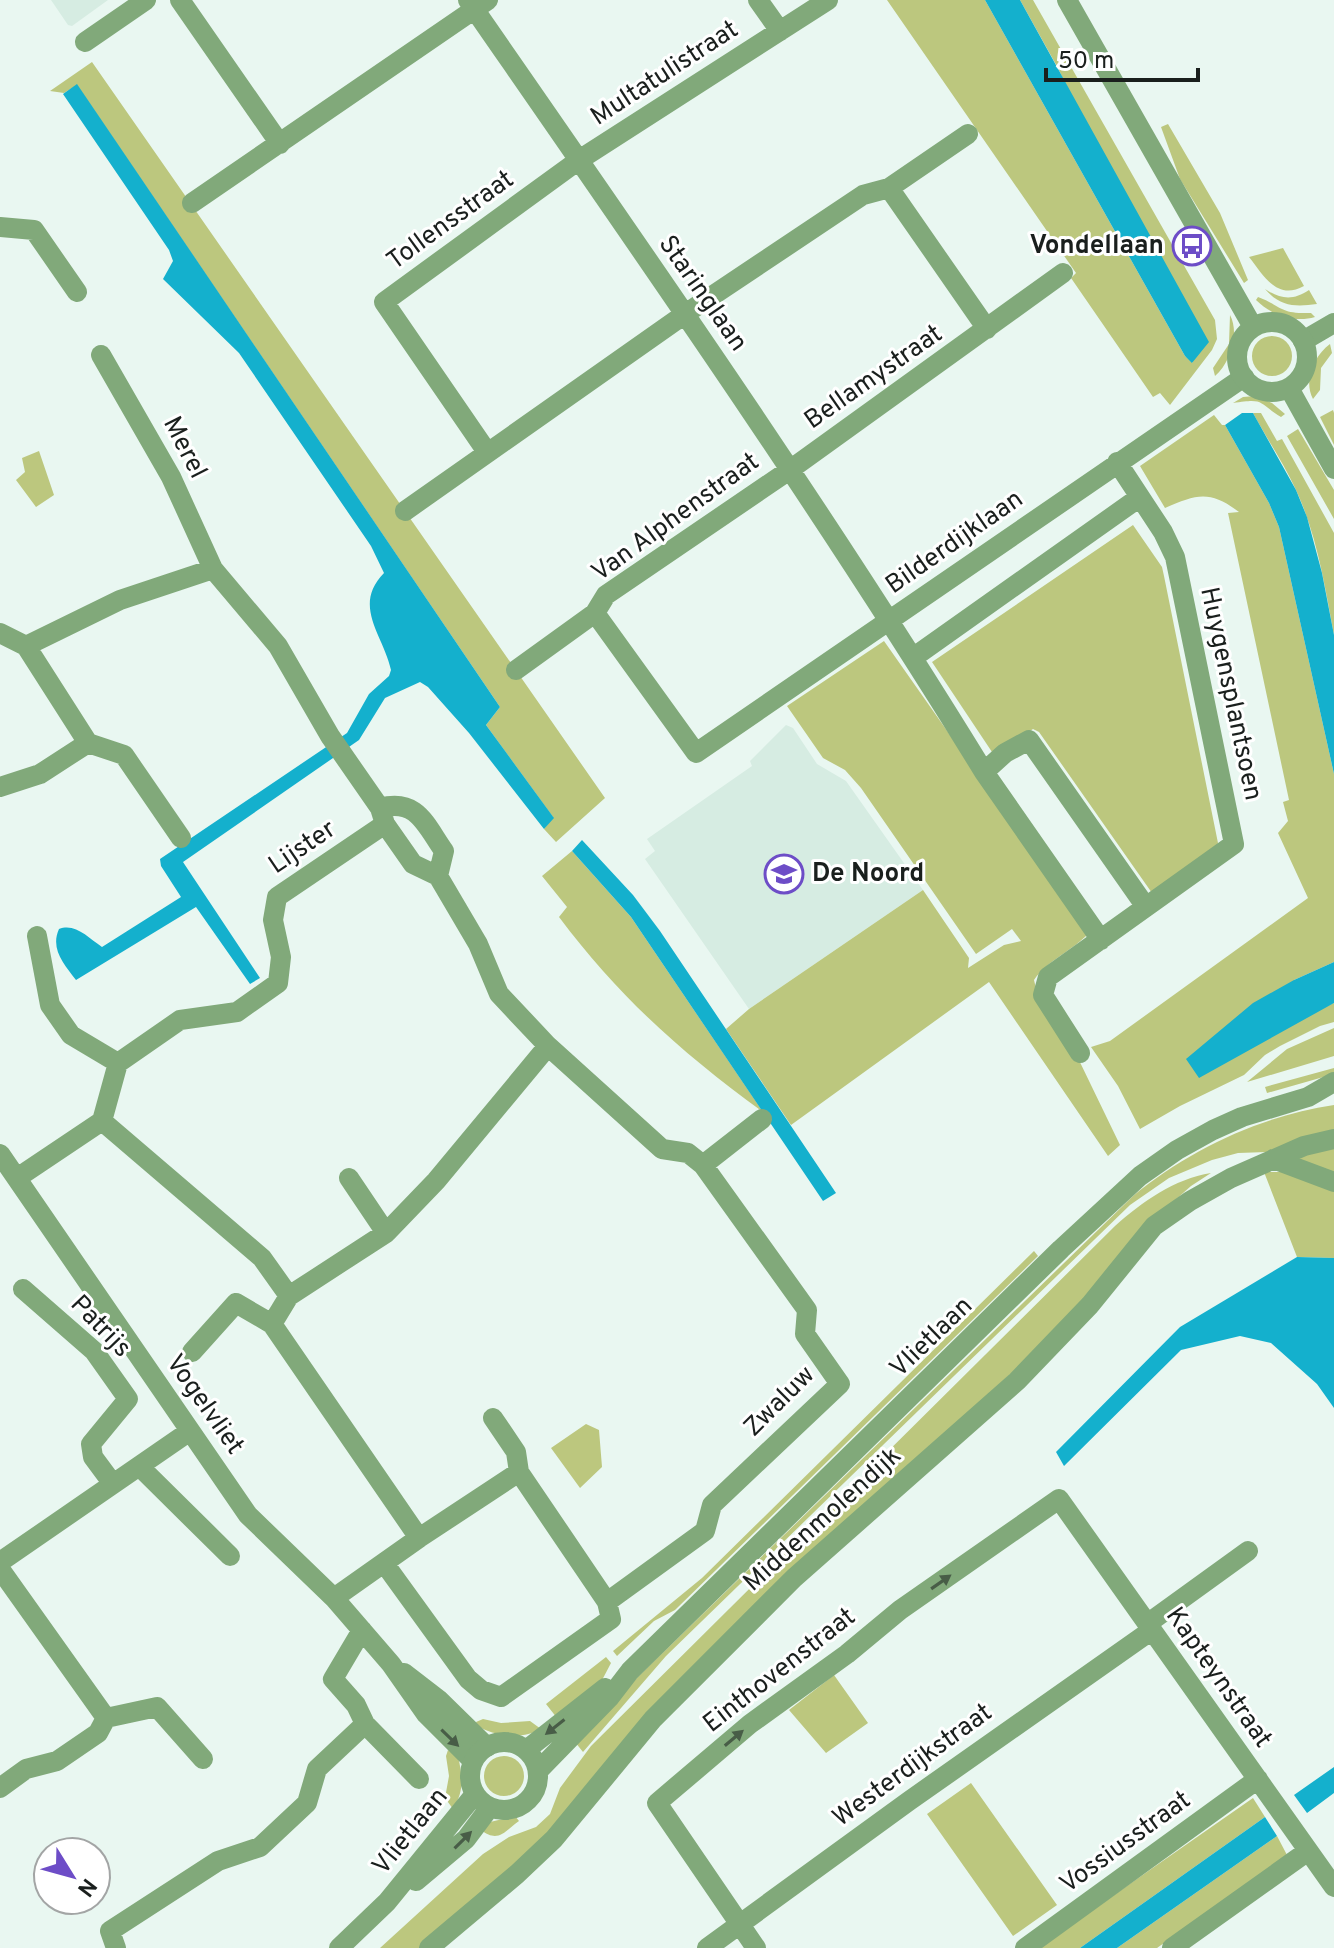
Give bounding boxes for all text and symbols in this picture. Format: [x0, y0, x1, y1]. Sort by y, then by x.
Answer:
street label: Multatulistraat [585, 14, 745, 134]
scale bar [1046, 32, 1198, 82]
text: 50 m [1058, 47, 1114, 77]
street label: Tollensstraat [381, 164, 521, 278]
bus stop icon: Vondellaan [1171, 225, 1213, 267]
street label: Staringlaan [650, 229, 754, 359]
place label: Vondellaan [1030, 230, 1164, 263]
street label: Bellamystraat [798, 318, 950, 438]
street label: Merel [154, 411, 214, 485]
street label: Van Alphenstraat [586, 446, 766, 590]
street label: Bilderdijklaan [880, 483, 1030, 603]
street label: Huygensplantsoen [1191, 584, 1269, 804]
street label: Lijster [263, 814, 343, 882]
school or university icon: De Noord [763, 853, 805, 895]
place label: De Noord [812, 858, 924, 891]
street label: Patrijs [62, 1289, 138, 1365]
street label: Vlietlaan [884, 1290, 980, 1386]
street label: Vogelvliet [158, 1348, 250, 1462]
street label: Zwaluw [737, 1359, 823, 1445]
street label: Middenmolendijk [737, 1440, 909, 1600]
one-way arrow [930, 1575, 951, 1590]
street label: Einthovenstraat [697, 1601, 863, 1741]
street label: Kapteynstraat [1157, 1601, 1279, 1755]
street label: Westerdijkstraat [827, 1697, 999, 1835]
one-way arrow [545, 1718, 565, 1734]
one-way arrow [440, 1728, 459, 1746]
one-way arrow [723, 1730, 743, 1747]
street label: Vlietlaan [366, 1782, 456, 1882]
street label: Vossiusstraat [1054, 1784, 1198, 1902]
one-way arrow [453, 1831, 472, 1850]
north arrow [32, 1836, 112, 1916]
text: N [70, 1872, 102, 1901]

